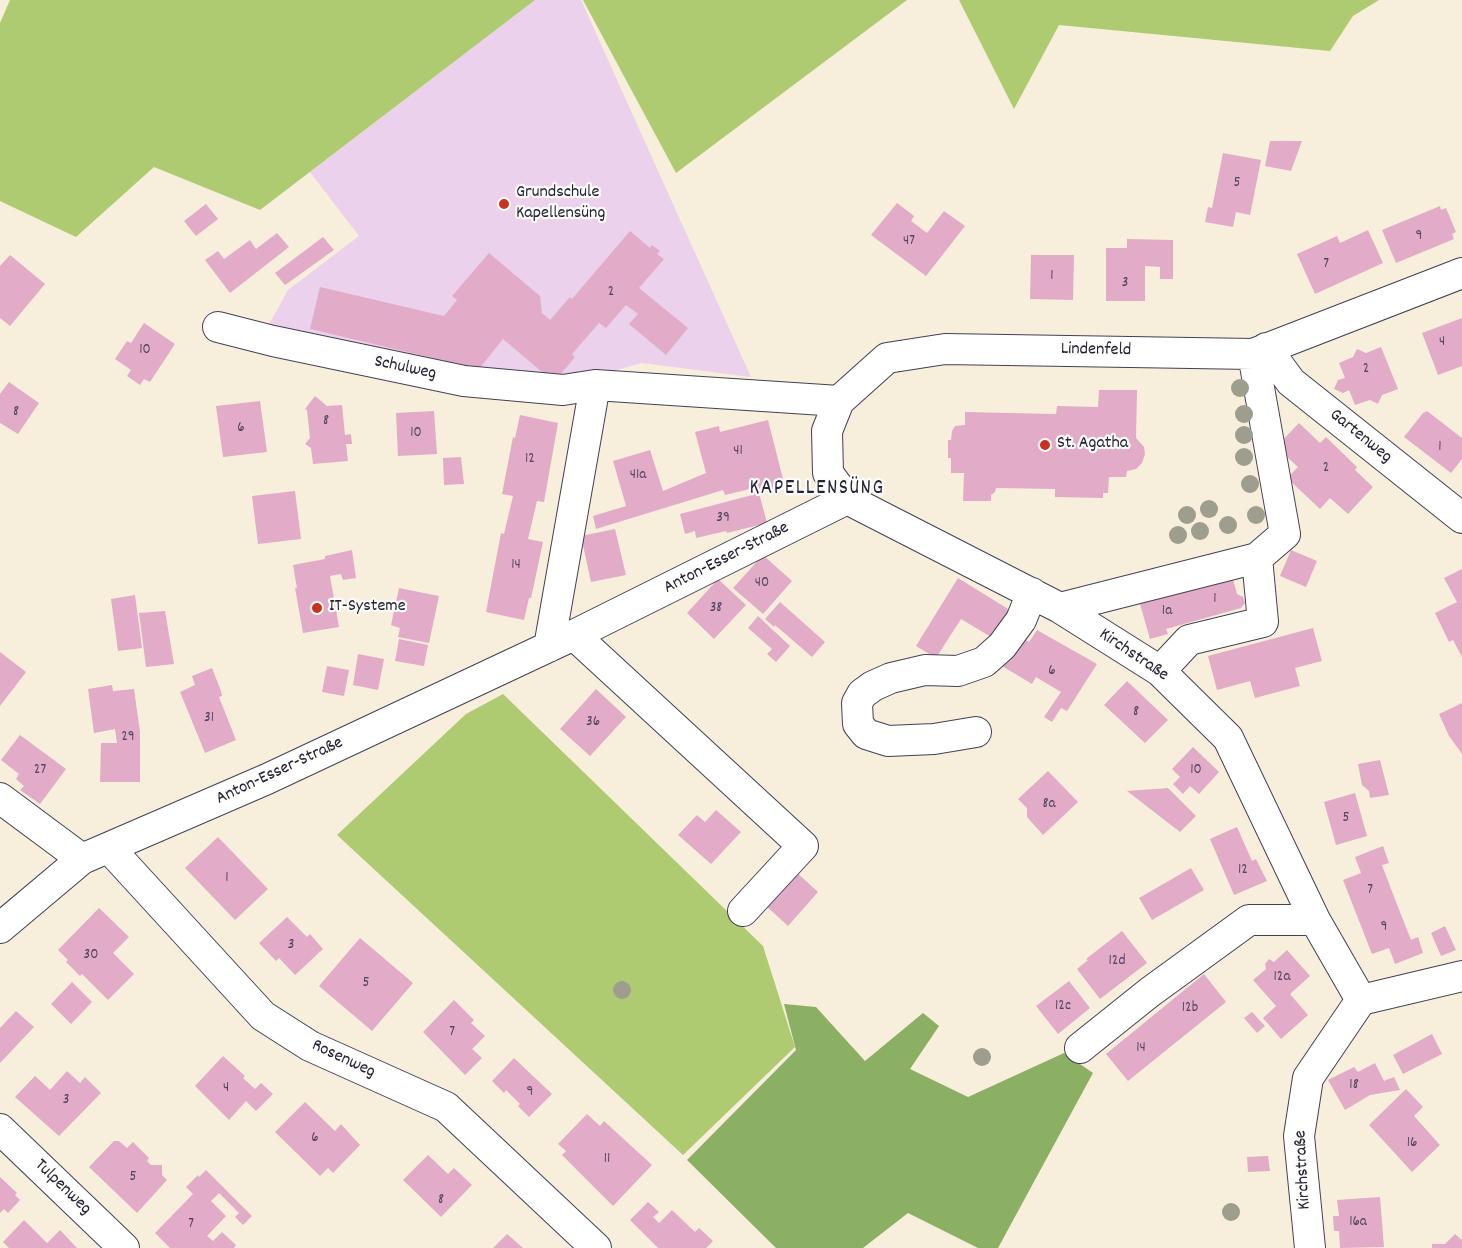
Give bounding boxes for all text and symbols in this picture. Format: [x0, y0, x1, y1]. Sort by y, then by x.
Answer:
house number: 5 [1234, 175, 1240, 193]
place label: Grundschule Kapellensüng [516, 183, 605, 226]
marker: Grundschule Kapellensüng [497, 197, 511, 211]
house number: 9 [1416, 228, 1422, 246]
house number: 47 [903, 233, 915, 251]
house number: 7 [1323, 256, 1329, 274]
house number: 1 [1050, 268, 1054, 286]
house number: 3 [1122, 275, 1128, 293]
house number: 2 [608, 284, 614, 302]
house number: 4 [1439, 334, 1445, 352]
street label: Lindenfeld [1061, 340, 1131, 362]
house number: 10 [139, 342, 151, 360]
street label: Schulweg [372, 352, 438, 386]
house number: 2 [1363, 361, 1369, 379]
house number: 8 [13, 404, 19, 422]
street label: Gartenweg [1324, 405, 1396, 469]
house number: 8 [323, 413, 329, 431]
house number: 6 [237, 420, 245, 438]
house number: 10 [410, 425, 422, 443]
place label: St. Agatha [1057, 434, 1128, 456]
marker: St. Agatha [1038, 438, 1052, 452]
house number: 1 [1438, 439, 1442, 457]
house number: 41 [733, 443, 743, 461]
house number: 12 [525, 451, 535, 469]
house number: 2 [1323, 460, 1329, 478]
house number: 41a [630, 467, 646, 485]
district label: KAPELLENSÜNG [749, 477, 885, 503]
house number: 39 [716, 510, 730, 528]
street label: Anton-Esser-Straße [661, 518, 793, 600]
house number: 14 [511, 557, 521, 575]
house number: 40 [755, 575, 769, 593]
house number: 1 [1213, 591, 1217, 609]
place label: IT-Systeme [329, 597, 406, 619]
house number: 38 [710, 600, 722, 618]
marker: IT-Systeme [310, 601, 324, 615]
house number: 1a [1162, 603, 1172, 621]
street label: Kirchstraße [1094, 625, 1172, 687]
house number: 6 [1048, 663, 1056, 681]
house number: 8 [1133, 704, 1139, 722]
house number: 31 [204, 710, 214, 728]
house number: 36 [586, 714, 600, 732]
house number: 29 [121, 729, 135, 747]
street label: Anton-Esser-Straße [213, 733, 347, 811]
house number: 27 [34, 762, 46, 780]
house number: 10 [1190, 762, 1202, 780]
house number: 8a [1042, 796, 1056, 814]
house number: 5 [1343, 810, 1349, 828]
house number: 12 [1238, 862, 1248, 880]
house number: 1 [225, 870, 229, 888]
house number: 7 [1367, 882, 1373, 900]
house number: 9 [1381, 919, 1387, 937]
house number: 3 [288, 937, 294, 955]
house number: 30 [84, 947, 98, 965]
house number: 12d [1109, 953, 1125, 971]
house number: 12a [1274, 969, 1290, 987]
house number: 5 [363, 975, 369, 993]
house number: 12c [1055, 998, 1071, 1016]
house number: 12b [1182, 1000, 1198, 1018]
house number: 7 [449, 1024, 455, 1042]
street label: Rosenweg [308, 1036, 378, 1084]
house number: 14 [1136, 1040, 1146, 1058]
house number: 18 [1349, 1077, 1359, 1095]
house number: 4 [223, 1080, 229, 1098]
house number: 9 [527, 1084, 533, 1102]
house number: 3 [63, 1092, 69, 1110]
house number: 6 [311, 1130, 319, 1148]
street label: Kirchstraße [1291, 1130, 1317, 1210]
house number: 16 [1407, 1135, 1417, 1153]
house number: 11 [604, 1151, 610, 1169]
street label: Tulpenweg [29, 1156, 95, 1220]
house number: 5 [130, 1169, 136, 1187]
house number: 8 [438, 1192, 444, 1210]
house number: 16a [1349, 1214, 1367, 1232]
house number: 7 [188, 1216, 194, 1234]

